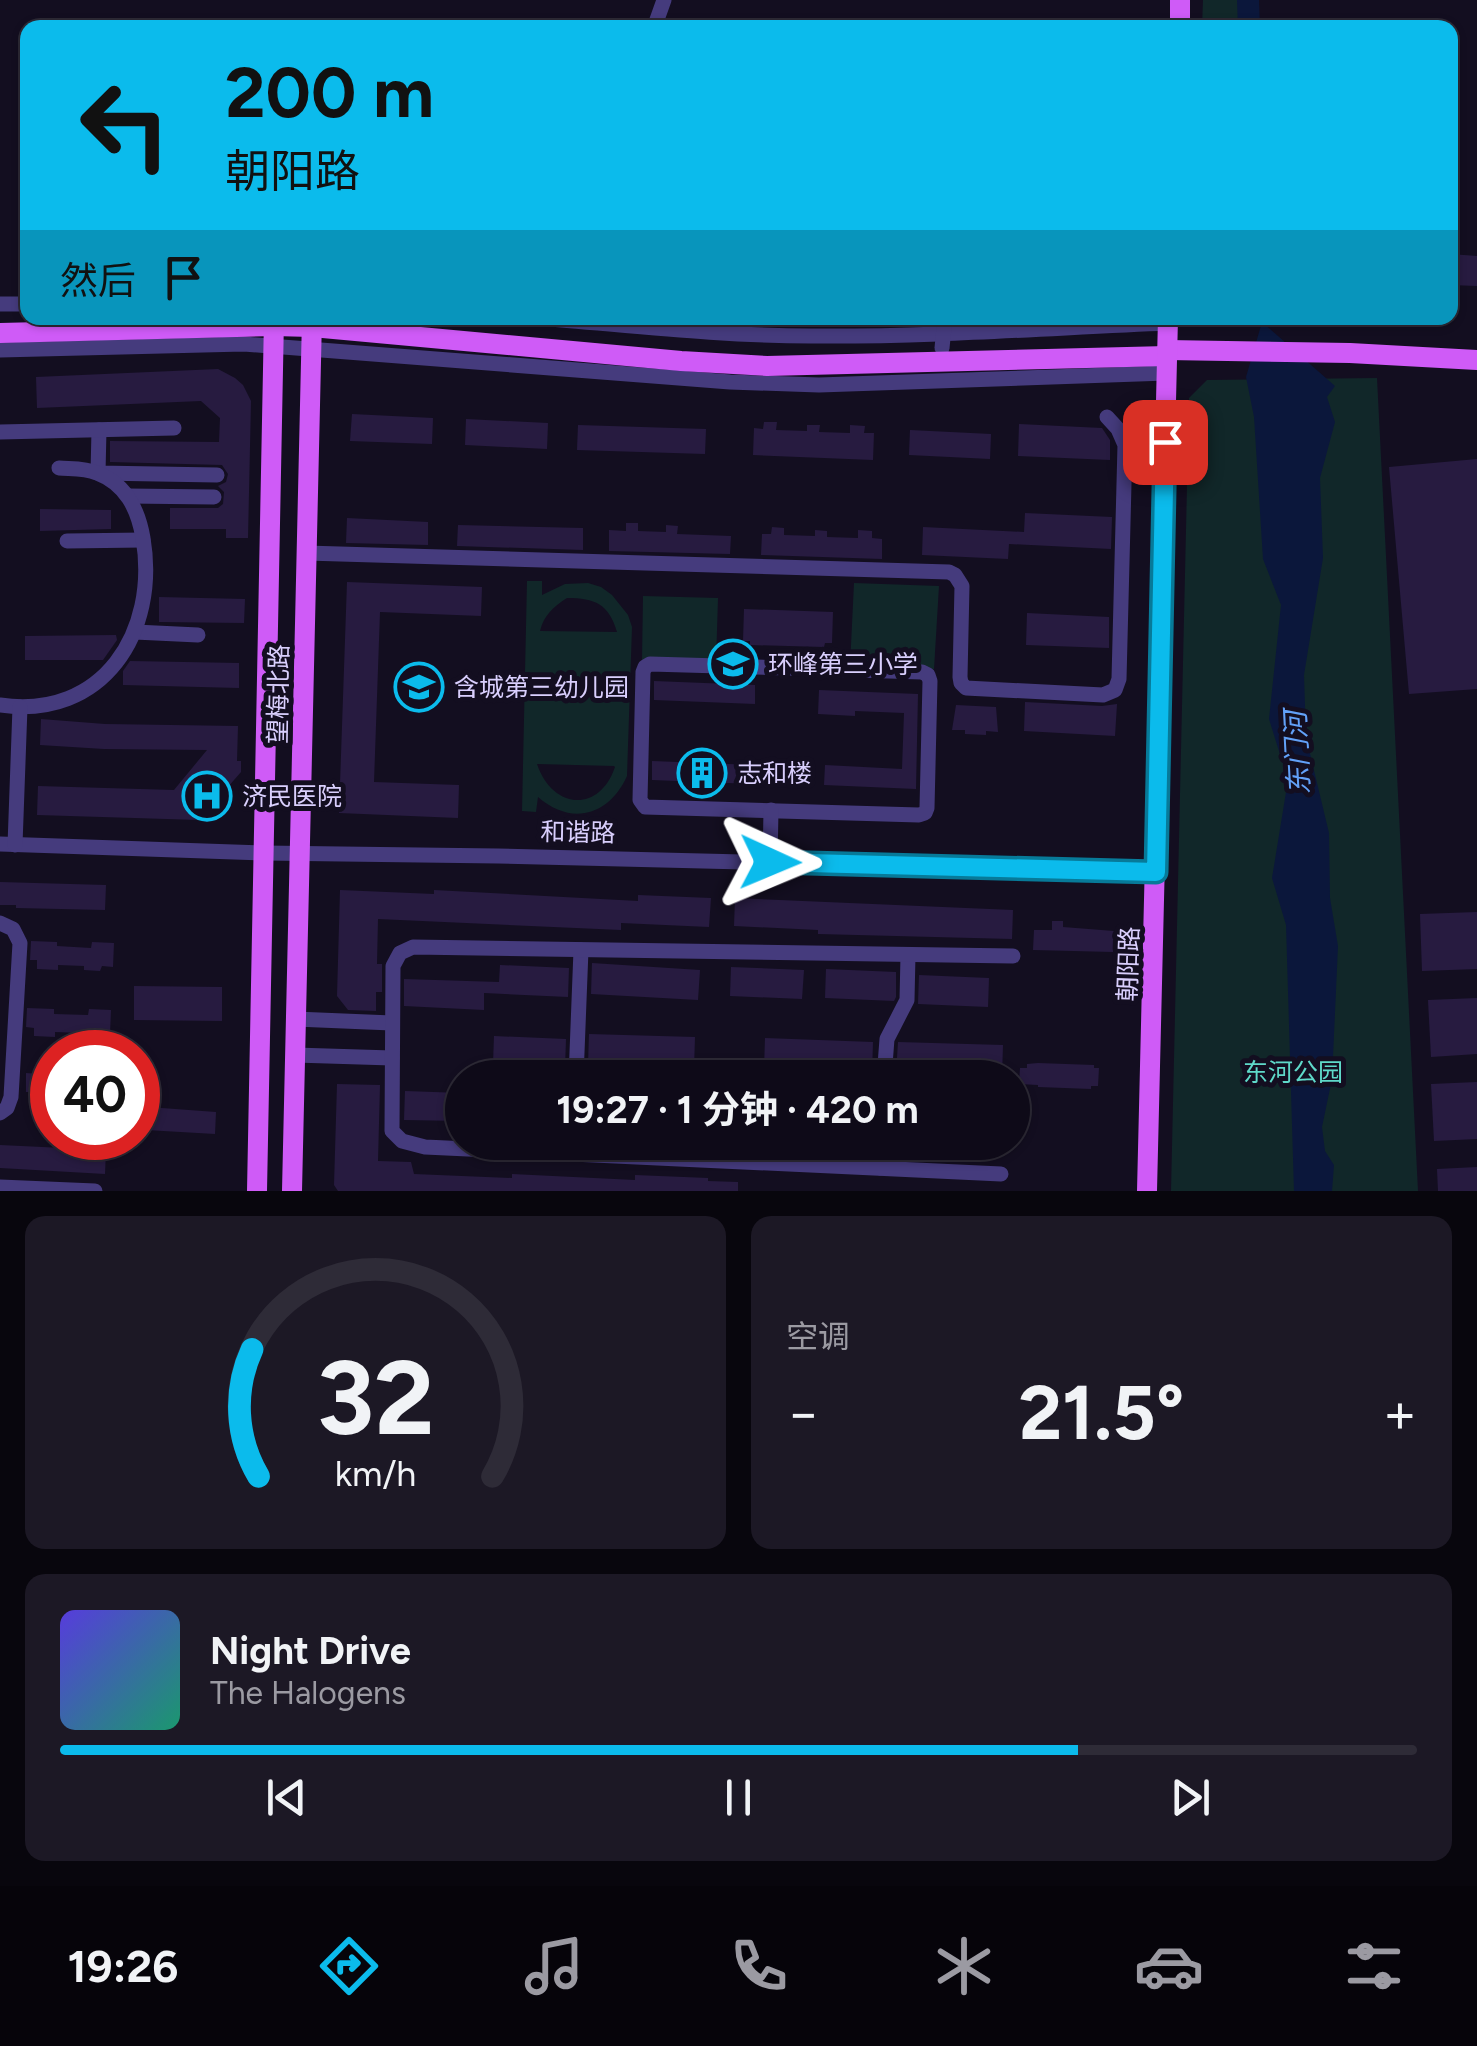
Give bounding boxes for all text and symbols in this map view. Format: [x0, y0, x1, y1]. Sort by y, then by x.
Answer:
text: 200 m [225, 50, 434, 135]
icon: left [60, 60, 190, 190]
text: 朝阳路 [225, 144, 360, 198]
icon: arrive [156, 250, 211, 305]
text: 然后 [60, 258, 136, 304]
pin [1123, 400, 1208, 485]
icon: arrive [1138, 415, 1193, 470]
school or university icon: 环峰第三小学 [707, 638, 759, 690]
street label: 望梅北路 [262, 644, 294, 744]
place label: 环峰第三小学 [768, 649, 918, 679]
school or university icon: 含城第三幼儿园 [393, 661, 445, 713]
place label: 含城第三幼儿园 [454, 672, 629, 702]
water label: 东门河 [1278, 705, 1316, 796]
building icon: 志和楼 [676, 747, 728, 799]
place label: 志和楼 [737, 758, 812, 788]
hospital icon: 济民医院 [181, 770, 233, 822]
place label: 济民医院 [242, 781, 342, 811]
position arrow [718, 810, 822, 914]
street label: 和谐路 [540, 816, 616, 848]
street label: 朝阳路 [1112, 926, 1144, 1002]
speed limit sign: 40 [30, 1030, 160, 1160]
park label: 东河公园 [1243, 1057, 1343, 1087]
text: 19:27 · 1 分钟 · 420 m [556, 1087, 919, 1133]
text: 空调 [786, 1318, 850, 1356]
text: 32 [316, 1335, 435, 1460]
text: 21.5° [1019, 1368, 1184, 1458]
text: − [786, 1380, 820, 1446]
text: + [1383, 1380, 1417, 1446]
text: km/h [335, 1452, 416, 1495]
text: Night Drive [210, 1628, 411, 1674]
text: The Halogens [210, 1674, 406, 1712]
icon: previous [259, 1770, 314, 1825]
icon: pause [711, 1770, 766, 1825]
icon: next [1163, 1770, 1218, 1825]
icon: directions [314, 1931, 384, 2001]
icon: music [519, 1931, 589, 2001]
icon: phone [724, 1931, 794, 2001]
icon: climate [929, 1931, 999, 2001]
icon: car [1134, 1931, 1204, 2001]
icon: filters [1339, 1931, 1409, 2001]
text: 19:26 [68, 1939, 178, 1993]

